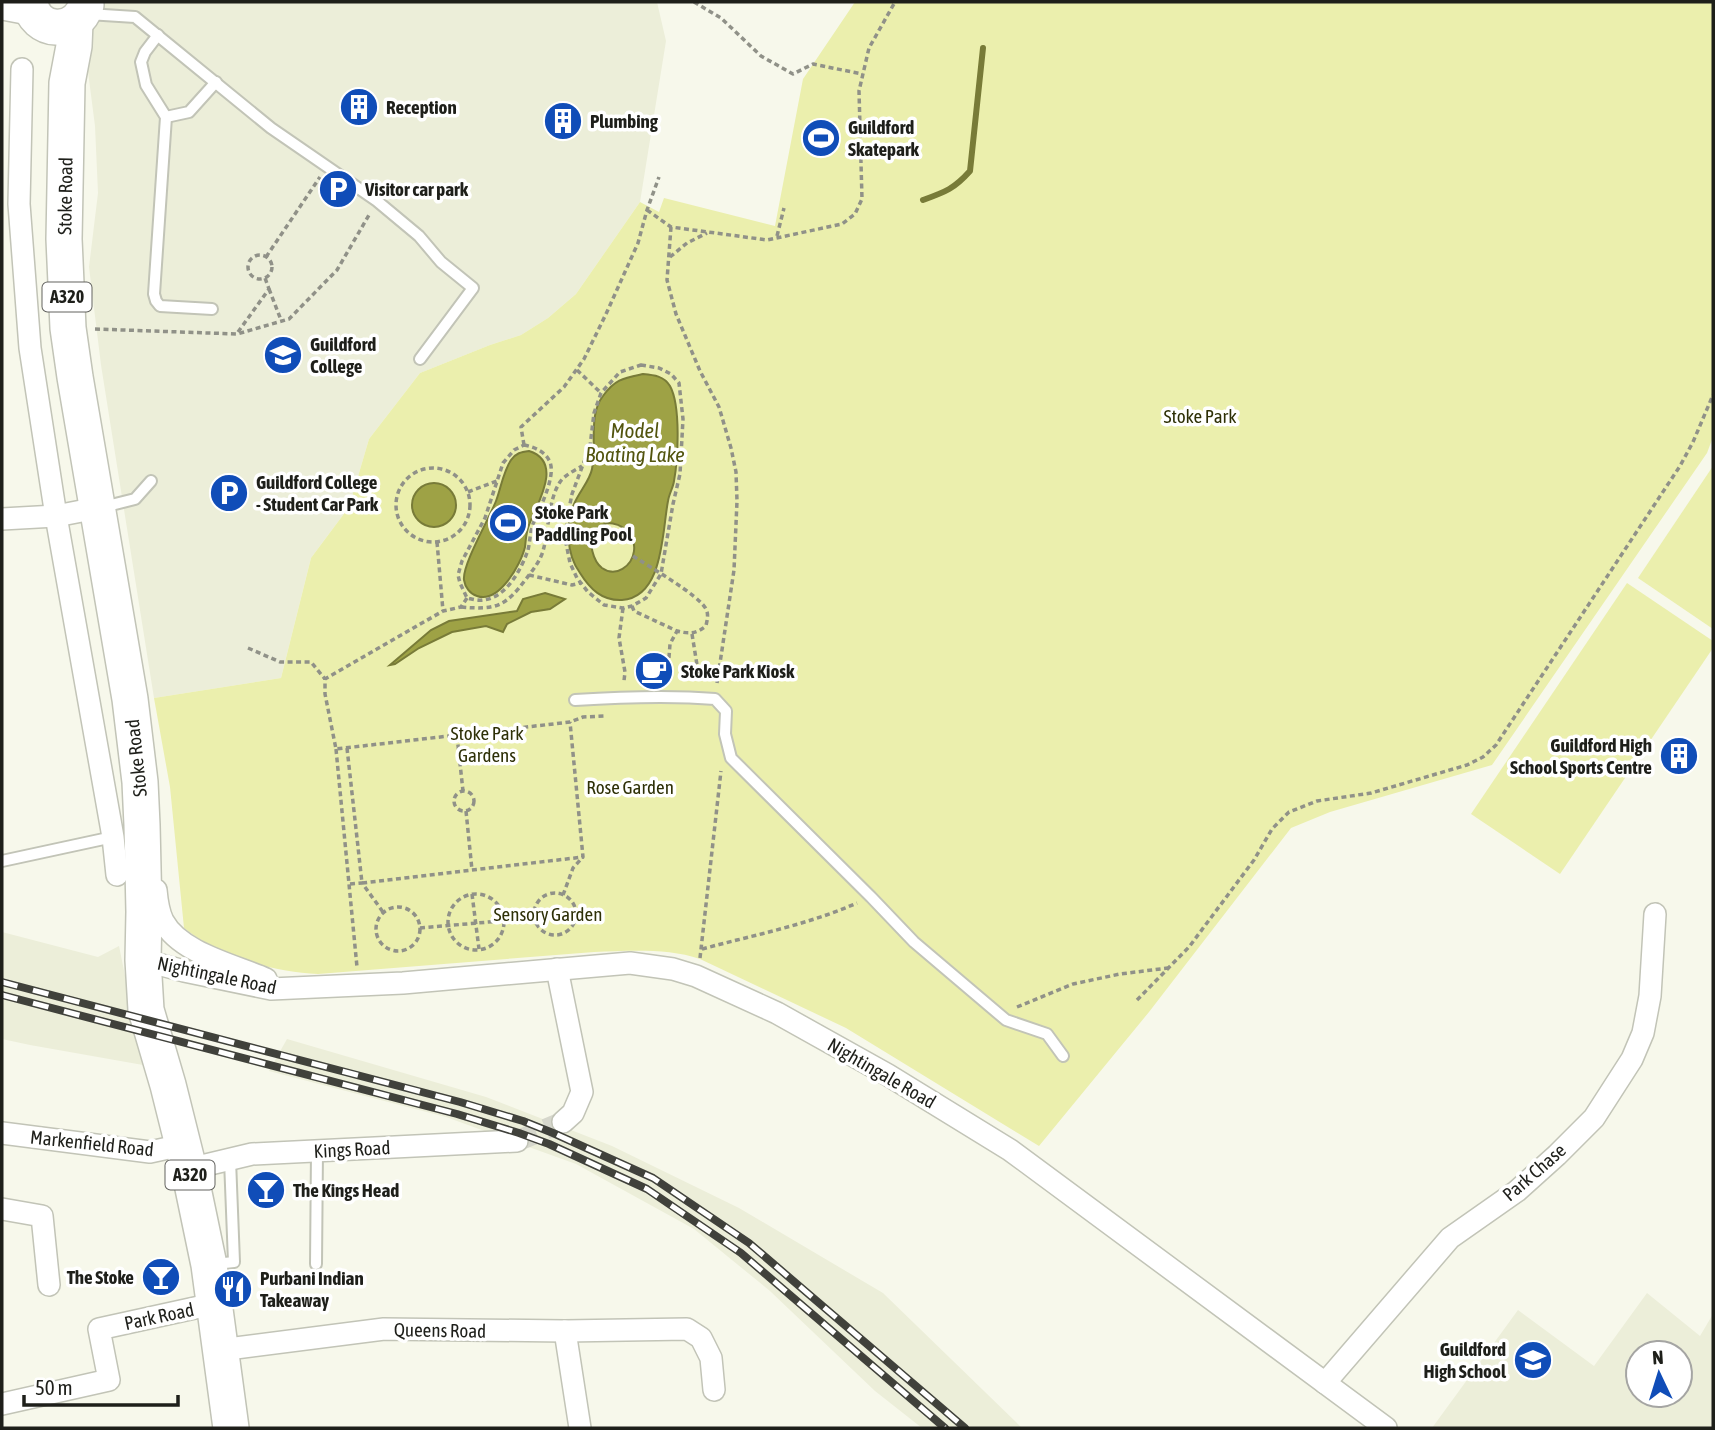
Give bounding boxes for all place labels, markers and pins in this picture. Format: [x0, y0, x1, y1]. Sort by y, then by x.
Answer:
building icon: Reception [338, 86, 380, 128]
place label: Reception [386, 96, 457, 118]
building icon: Plumbing [542, 100, 584, 142]
place label: Plumbing [590, 110, 659, 132]
place label: Guildford Skatepark [848, 116, 920, 160]
sports icon: Guildford Skatepark [800, 117, 842, 159]
parking icon: Visitor car park [317, 168, 359, 210]
place label: Visitor car park [364, 178, 469, 200]
place label: Guildford College [310, 333, 376, 377]
school or university icon: Guildford College [262, 334, 304, 376]
place label: Guildford College - Student Car Park [256, 471, 379, 515]
parking icon: Guildford College - Student Car Park [208, 472, 250, 514]
place label: Stoke Park Paddling Pool [535, 501, 633, 545]
sports icon: Stoke Park Paddling Pool [487, 502, 529, 544]
cafe icon: Stoke Park Kiosk [633, 650, 675, 692]
place label: Stoke Park Kiosk [681, 660, 795, 682]
place label: Guildford High School Sports Centre [1510, 734, 1652, 778]
building icon: Guildford High School Sports Centre [1658, 735, 1700, 777]
bar icon: The Kings Head [245, 1169, 287, 1211]
place label: The Kings Head [293, 1179, 399, 1201]
bar icon: The Stoke [140, 1256, 182, 1298]
place label: The Stoke [67, 1266, 134, 1288]
place label: Purbani Indian Takeaway [260, 1267, 364, 1311]
restaurant icon: Purbani Indian Takeaway [212, 1268, 254, 1310]
place label: Guildford High School [1423, 1338, 1507, 1382]
school or university icon: Guildford High School [1512, 1339, 1554, 1381]

